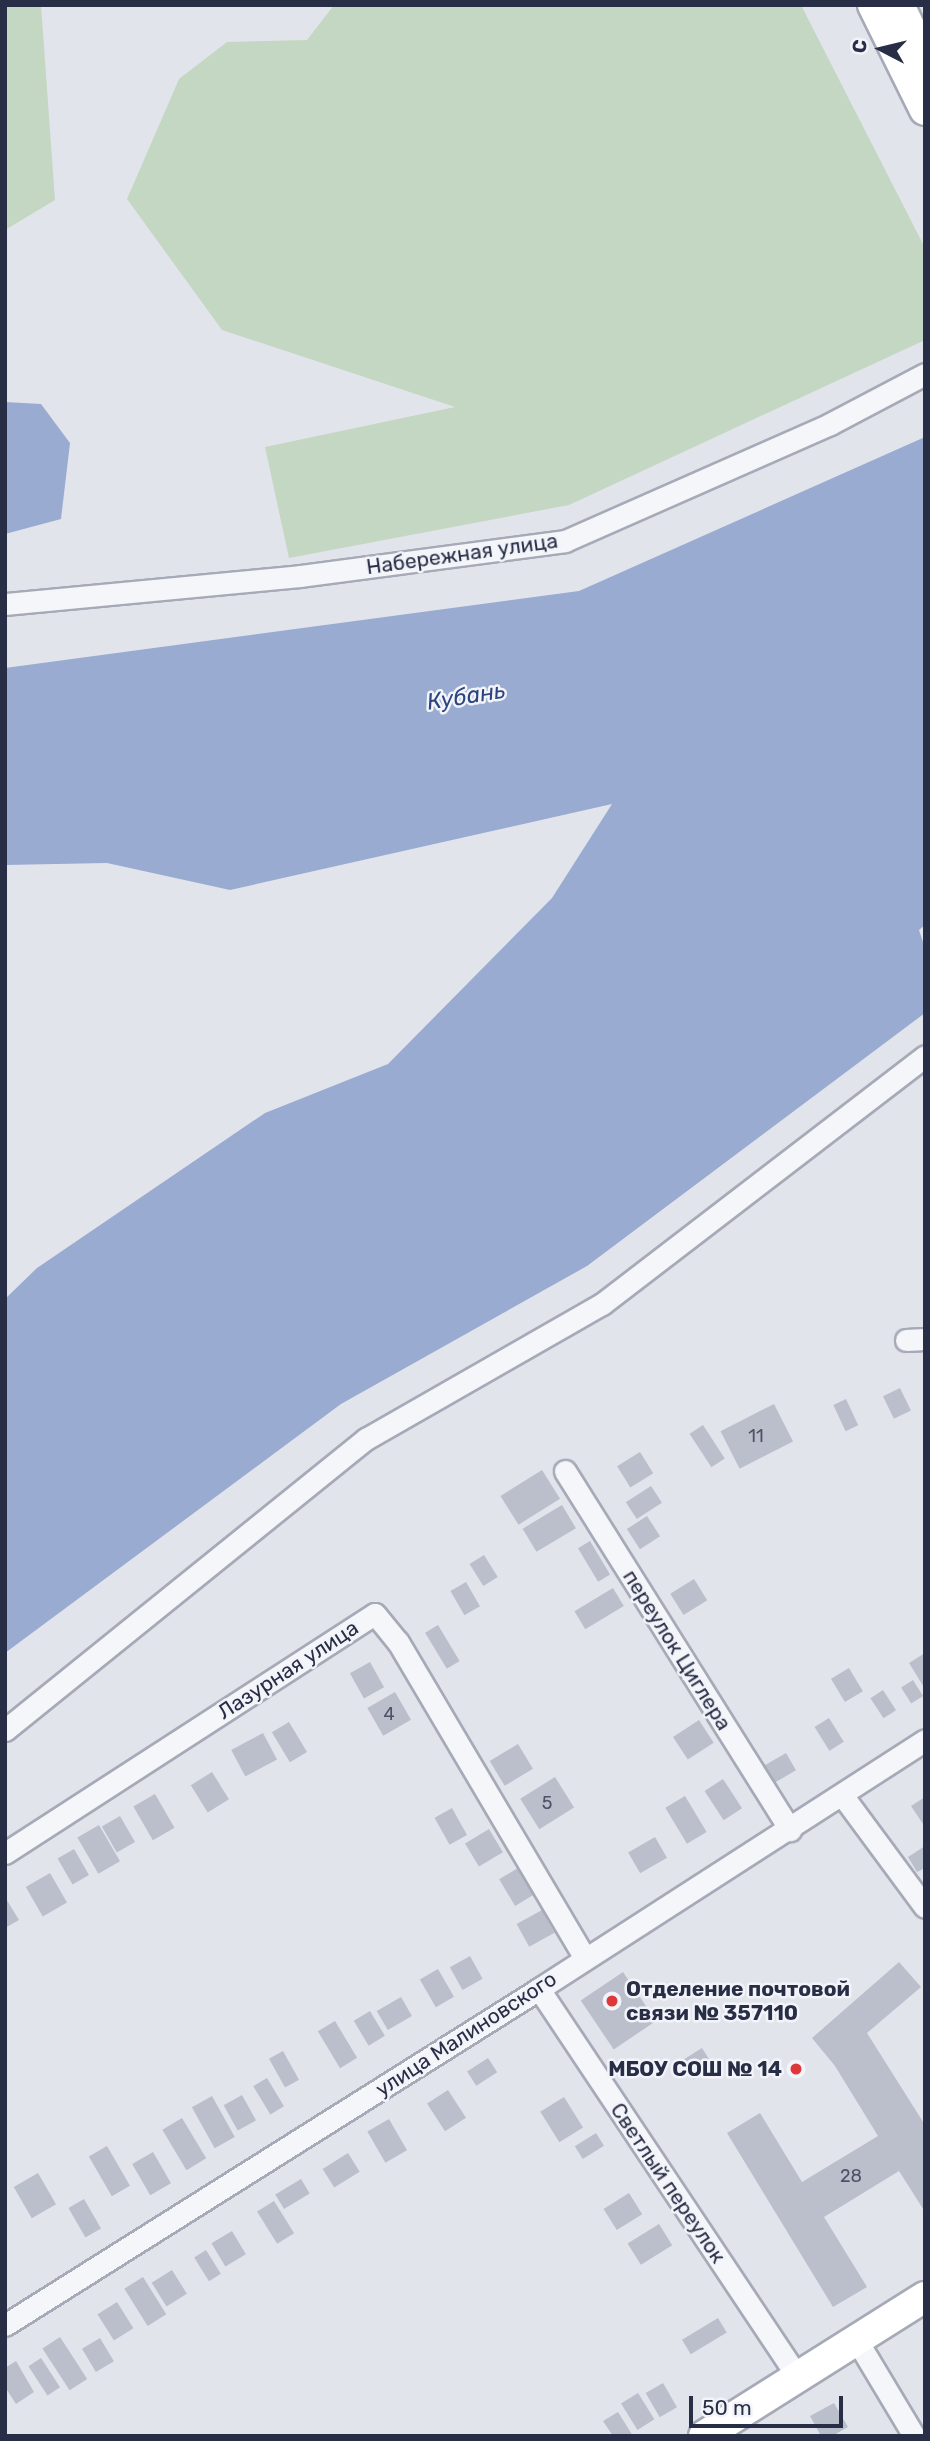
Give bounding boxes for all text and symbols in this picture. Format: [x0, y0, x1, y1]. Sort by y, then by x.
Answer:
north arrow [846, 14, 916, 84]
text: С [847, 38, 872, 54]
street label: Набережная улица [365, 528, 559, 580]
water label: Кубань [425, 676, 507, 716]
house number: 11 [748, 1425, 764, 1447]
street label: переулок Циглера [617, 1565, 737, 1735]
street label: Лазурная улица [213, 1615, 363, 1725]
house number: 4 [383, 1703, 395, 1725]
house number: 5 [542, 1792, 552, 1814]
street label: улица Малиновского [371, 1966, 561, 2102]
place label: Отделение почтовой связи № 357110 [626, 1976, 850, 2026]
marker: Отделение почтовой связи № 357110 [604, 1993, 620, 2009]
place label: МБОУ СОШ № 14 [608, 2056, 782, 2082]
marker: МБОУ СОШ № 14 [788, 2061, 804, 2077]
street label: Светлый переулок [605, 2098, 731, 2268]
house number: 28 [840, 2165, 862, 2187]
scale bar [692, 2382, 846, 2426]
text: 50 m [702, 2395, 752, 2420]

